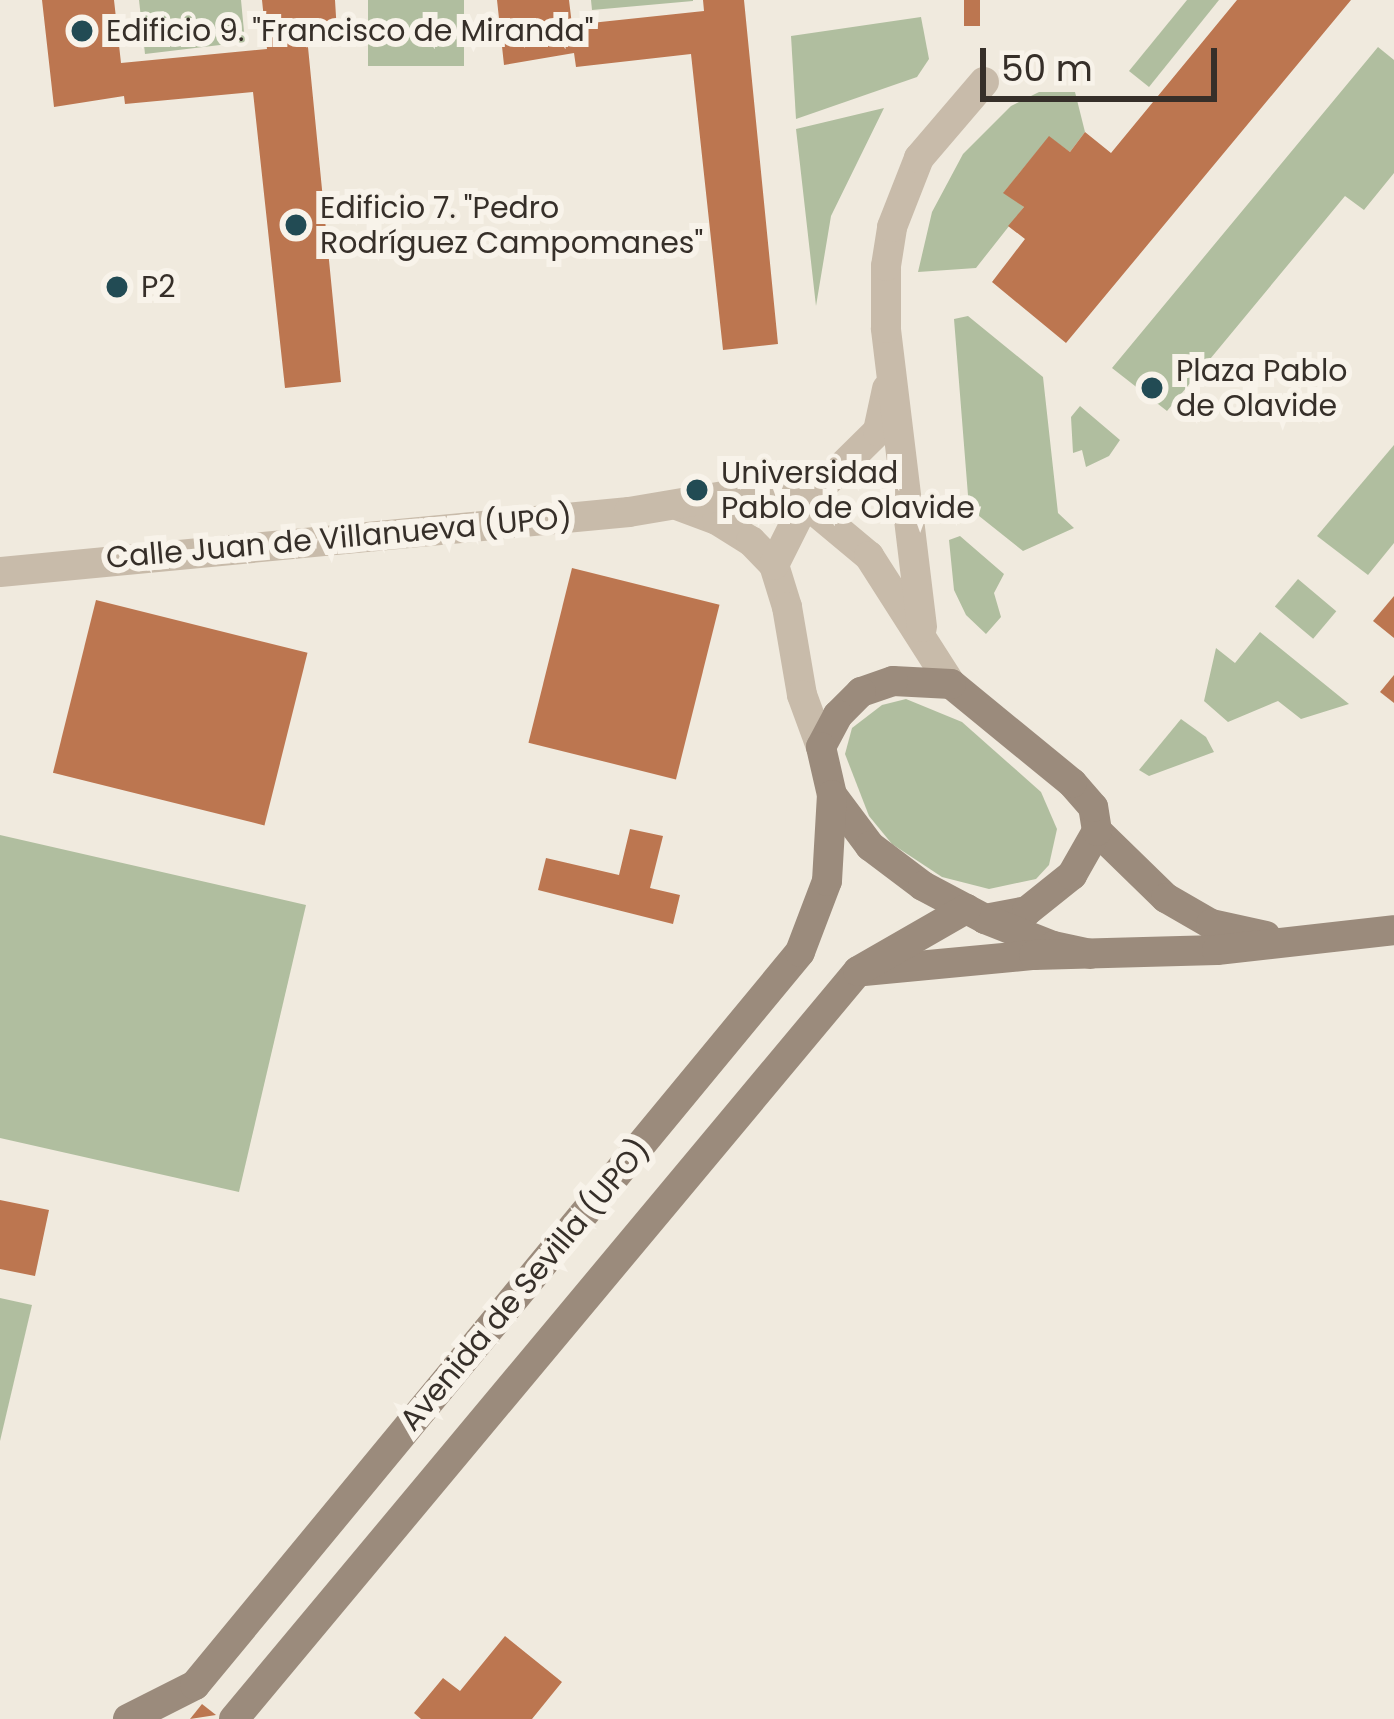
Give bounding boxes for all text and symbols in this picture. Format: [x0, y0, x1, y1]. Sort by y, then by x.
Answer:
place label: Edificio 9. "Francisco de Miranda" [106, 13, 594, 49]
marker: Edificio 9. "Francisco de Miranda" [69, 18, 95, 44]
scale bar [986, 24, 1223, 98]
text: 50 m [1001, 43, 1093, 94]
place label: Edificio 7. "Pedro Rodríguez Campomanes" [320, 190, 703, 260]
marker: Edificio 7. "Pedro Rodríguez Campomanes" [283, 212, 309, 238]
place label: P2 [141, 269, 176, 305]
marker: P2 [104, 274, 130, 300]
place label: Plaza Pablo de Olavide [1176, 353, 1347, 424]
marker: Plaza Pablo de Olavide [1139, 375, 1165, 401]
place label: Universidad Pablo de Olavide [721, 455, 975, 526]
marker: Universidad Pablo de Olavide [684, 477, 710, 503]
street label: Calle Juan de Villanueva (UPO) [105, 500, 573, 576]
street label: Avenida de Sevilla (UPO) [392, 1132, 658, 1438]

